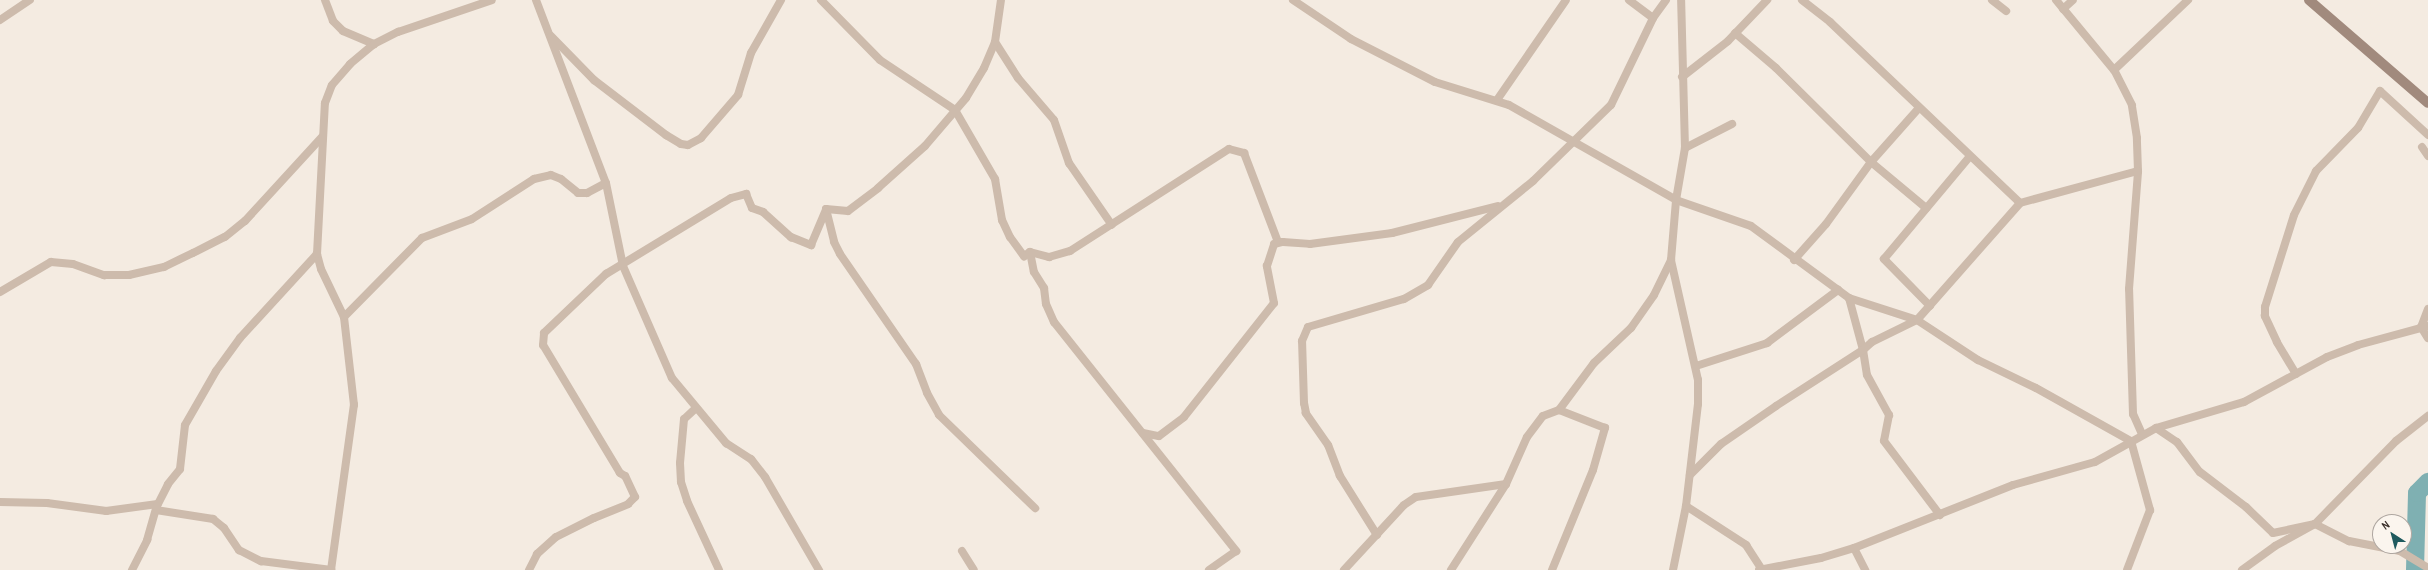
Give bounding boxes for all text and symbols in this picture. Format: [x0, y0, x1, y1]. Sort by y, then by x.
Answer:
north arrow [2372, 514, 2412, 554]
text: N [2379, 518, 2392, 533]

